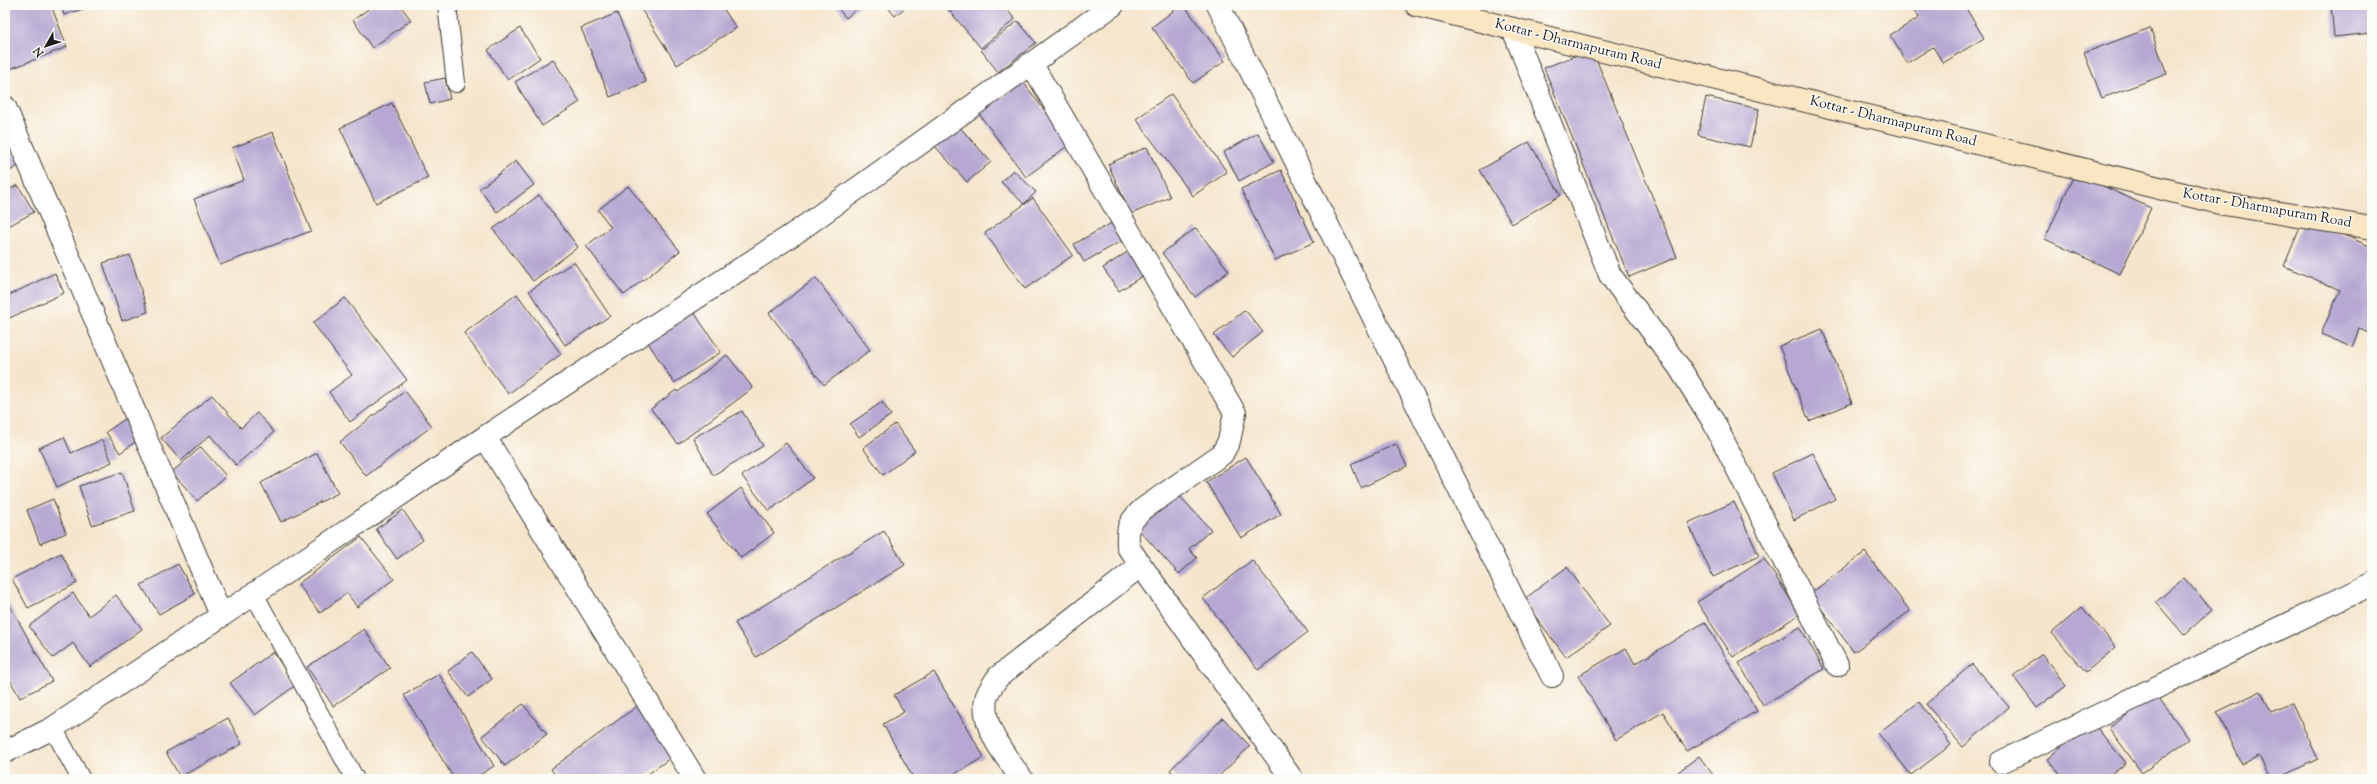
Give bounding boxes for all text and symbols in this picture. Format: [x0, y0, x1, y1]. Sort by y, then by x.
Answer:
street label: Kottar - Dharmapuram Road [1493, 15, 1664, 75]
north arrow [26, 26, 66, 66]
text: N [30, 43, 49, 61]
street label: Kottar - Dharmapuram Road [1808, 92, 1979, 152]
street label: Kottar - Dharmapuram Road [2181, 184, 2353, 234]

